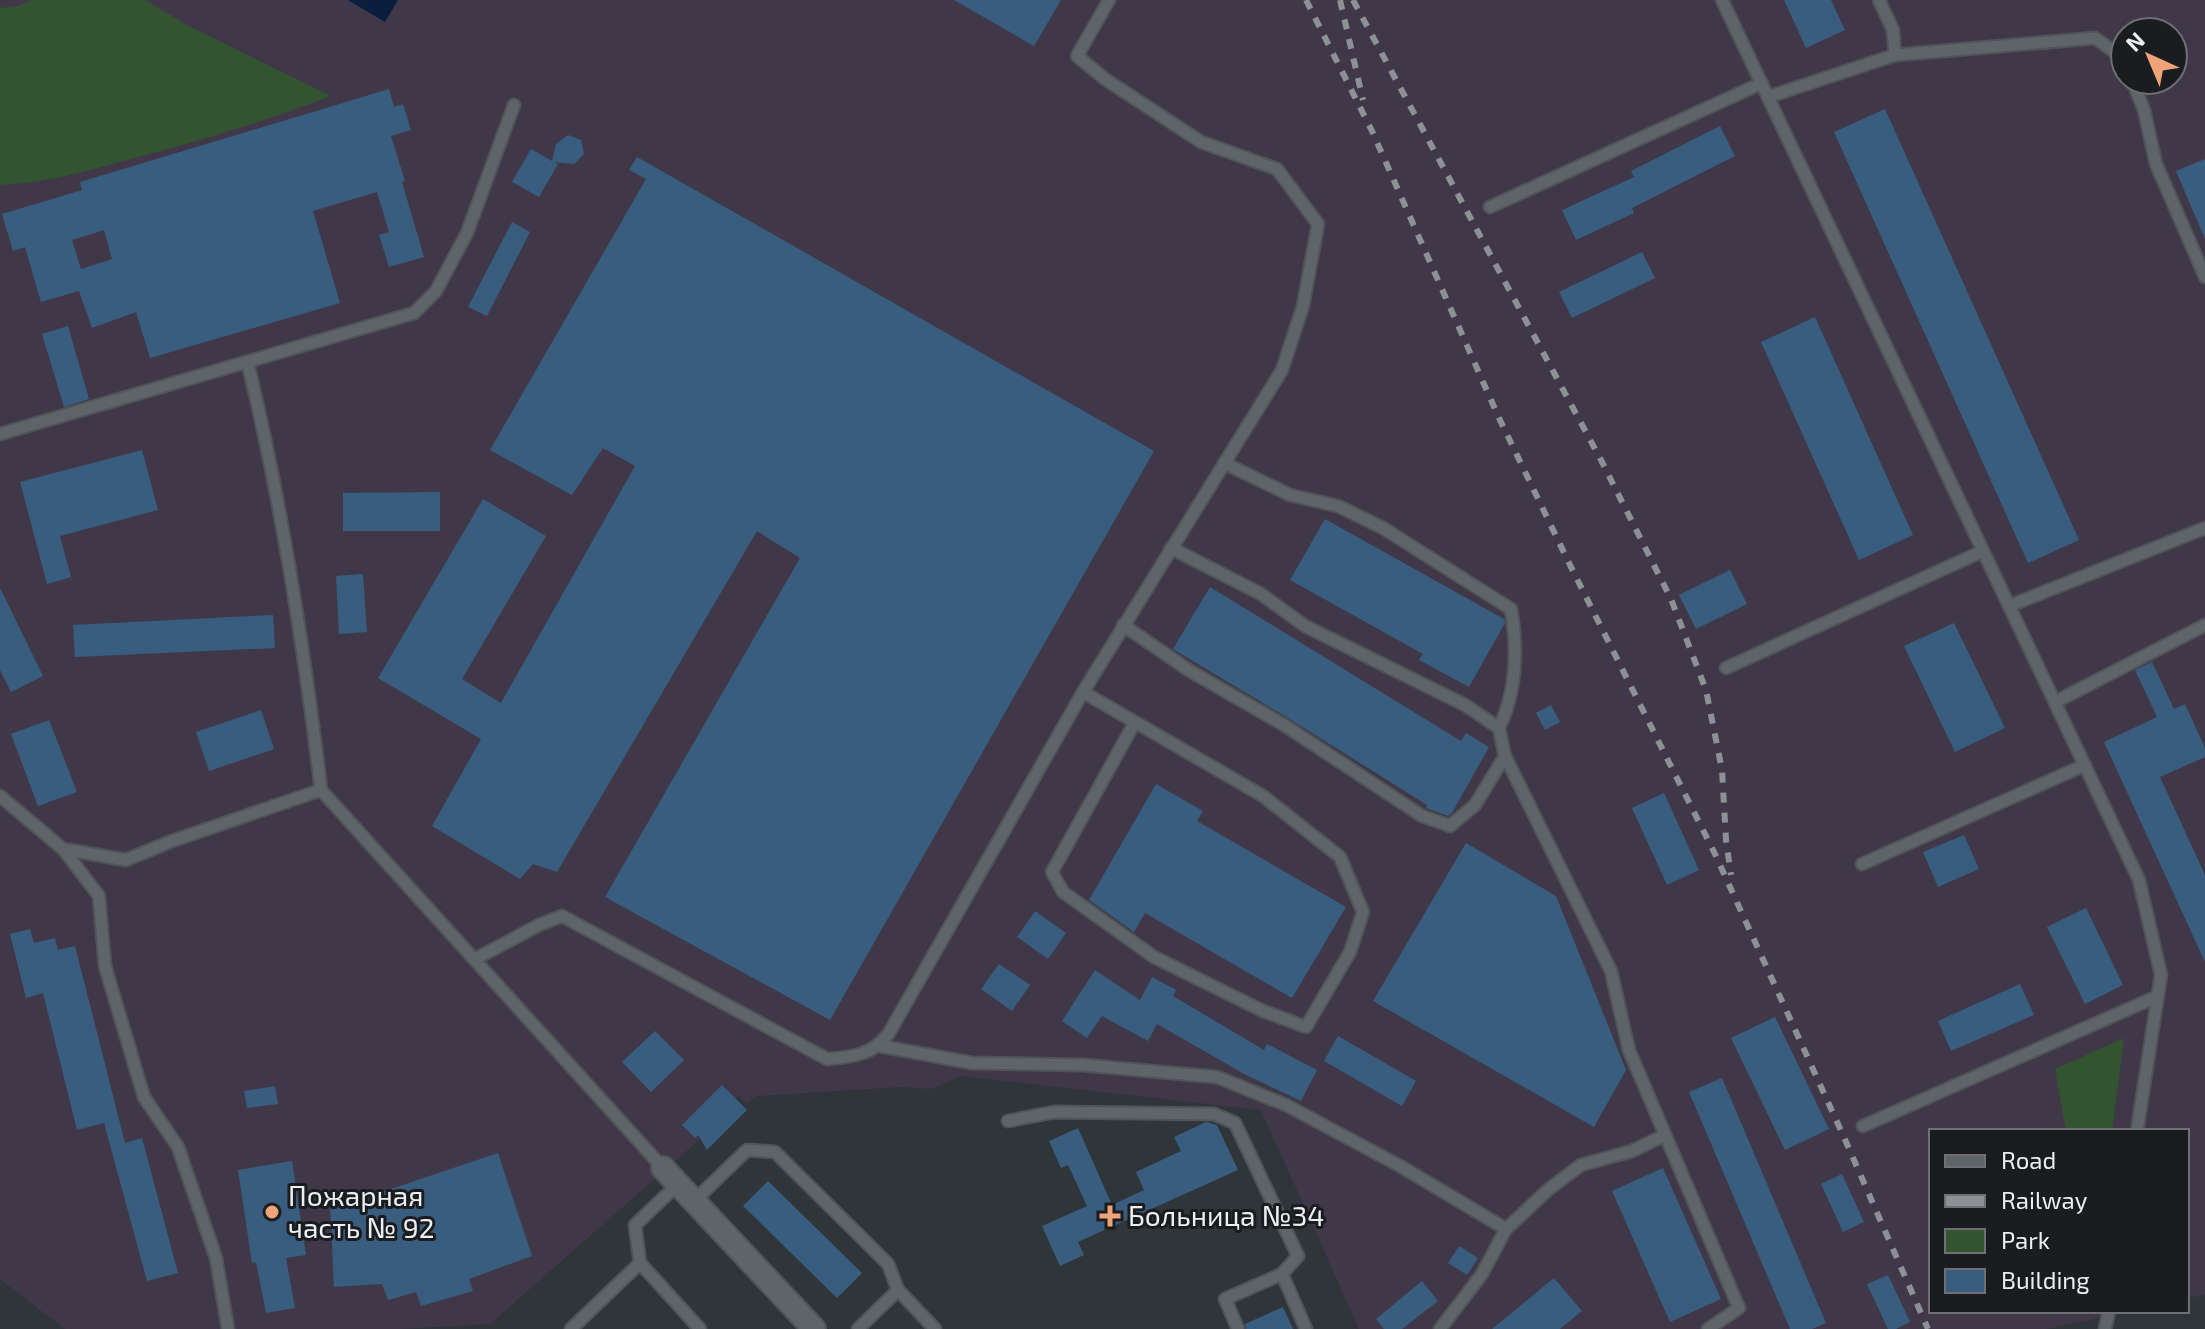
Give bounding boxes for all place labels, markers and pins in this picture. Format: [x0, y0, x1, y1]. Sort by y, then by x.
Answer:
place label: Пожарная часть № 92 [288, 1178, 434, 1244]
place label: Больница №34 [1128, 1198, 1324, 1232]
marker: Пожарная часть № 92 [263, 1203, 281, 1221]
marker: Больница №34 [1099, 1205, 1121, 1227]

